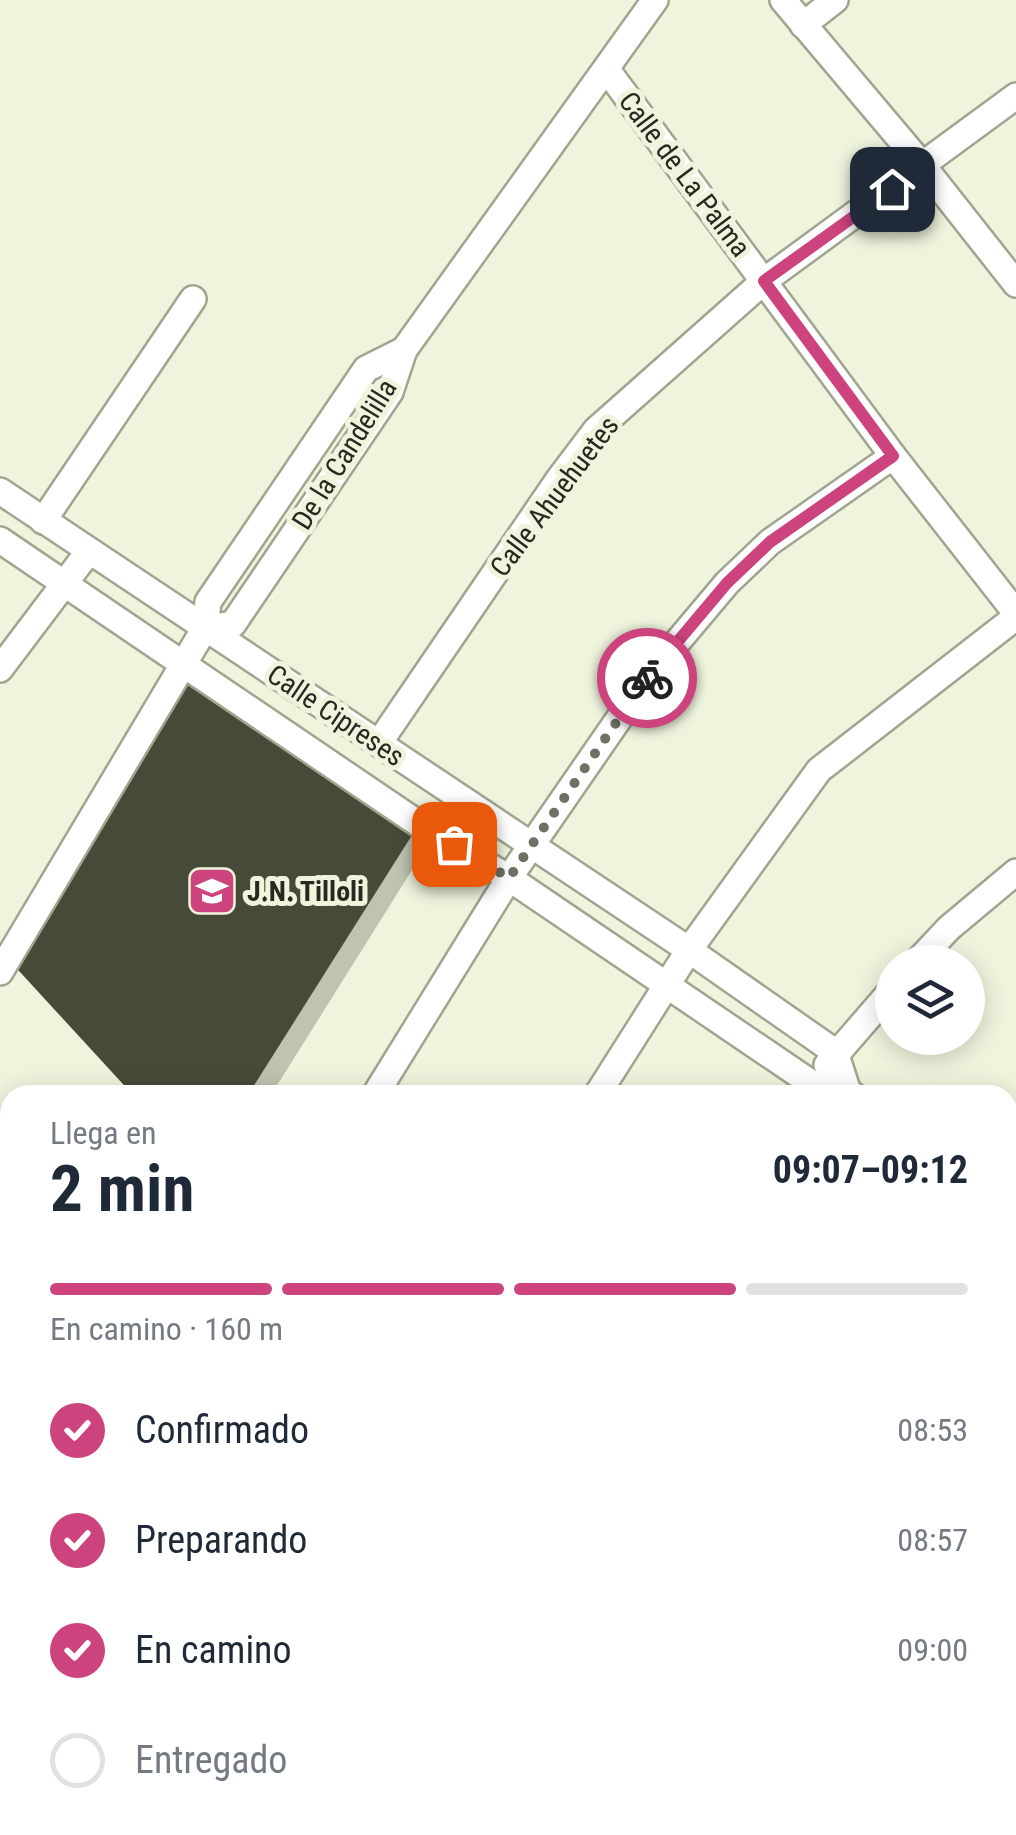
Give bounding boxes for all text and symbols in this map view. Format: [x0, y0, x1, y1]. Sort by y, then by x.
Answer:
street label: Calle de La Palma [612, 85, 757, 263]
pin [850, 147, 935, 232]
icon: home [865, 162, 920, 217]
street label: De la Candelilla [285, 373, 404, 535]
street label: Calle Ahuehuetes [483, 410, 625, 583]
courier [597, 628, 697, 728]
icon: bike [620, 651, 675, 706]
street label: Calle Cipreses [261, 658, 410, 773]
pin [412, 802, 497, 887]
icon: bag [427, 817, 482, 872]
school or university icon: J.N. Tilloli [186, 865, 238, 917]
place label: J.N. Tilloli [247, 875, 364, 908]
map controls [875, 945, 985, 1055]
button: layers [875, 945, 985, 1055]
text: Llega en [50, 1114, 157, 1152]
text: 09:07–09:12 [773, 1148, 968, 1192]
text: 2 min [50, 1151, 194, 1227]
text: En camino · 160 m [50, 1310, 283, 1348]
icon: check [50, 1403, 105, 1458]
text: Confirmado [135, 1408, 309, 1452]
text: 08:53 [897, 1411, 968, 1449]
icon: check [50, 1513, 105, 1568]
text: Preparando [135, 1518, 307, 1562]
text: 08:57 [897, 1521, 968, 1559]
icon: check [50, 1623, 105, 1678]
text: En camino [135, 1628, 292, 1672]
text: 09:00 [897, 1631, 968, 1669]
text: Entregado [135, 1738, 287, 1782]

